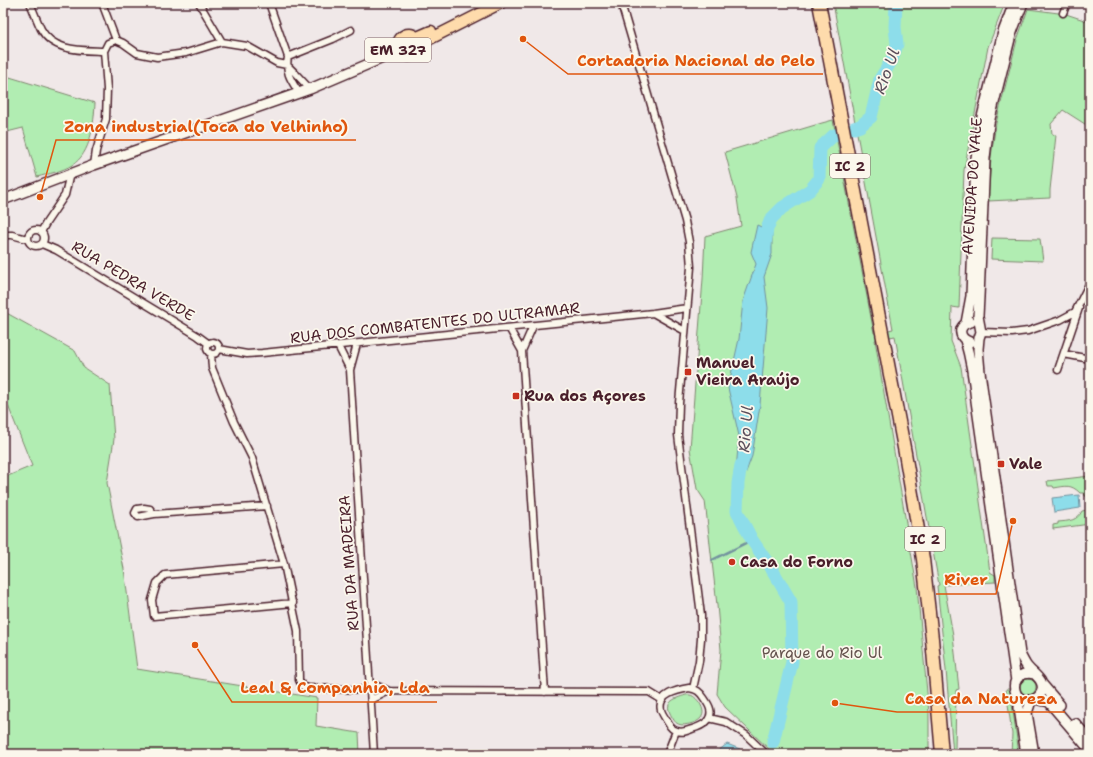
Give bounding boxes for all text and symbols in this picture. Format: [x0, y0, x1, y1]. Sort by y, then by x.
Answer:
road number: EM 327 [365, 38, 431, 62]
callout: Cortadoria Nacional do Pelo [568, 46, 823, 74]
water label: Rio Ul [869, 46, 904, 97]
text: Cortadoria Nacional do Pelo [577, 50, 815, 71]
callout: Zona industrial(Toca do Velhinho) [56, 112, 356, 140]
text: Zona industrial(Toca do Velhinho) [64, 116, 348, 137]
street label: AVENIDA DO VALE [957, 117, 987, 255]
road number: IC 2 [830, 154, 870, 178]
street label: RUA PEDRA VERDE [68, 236, 198, 326]
street label: RUA DOS COMBATENTES DO ULTRAMAR [289, 298, 581, 348]
place label: Manuel Vieira Araújo [696, 353, 800, 390]
marker: Manuel Vieira Araújo [683, 367, 693, 377]
place label: Rua dos Açores [524, 386, 646, 406]
marker: Rua dos Açores [511, 391, 521, 401]
water label: Rio Ul [733, 405, 758, 453]
place label: Vale [1009, 454, 1043, 474]
marker: Vale [996, 459, 1006, 469]
street label: RUA DA MADEIRA [334, 494, 364, 632]
road number: IC 2 [905, 527, 945, 551]
place label: Casa do Forno [740, 552, 853, 572]
marker: Casa do Forno [727, 557, 737, 567]
callout: River [936, 566, 996, 594]
text: River [944, 569, 988, 590]
park label: Parque do Rio Ul [762, 643, 883, 663]
callout: Leal & Companhia, Lda [232, 674, 437, 702]
text: Leal & Companhia, Lda [240, 677, 430, 698]
callout: Casa da Natureza [897, 684, 1065, 712]
text: Casa da Natureza [905, 688, 1057, 709]

